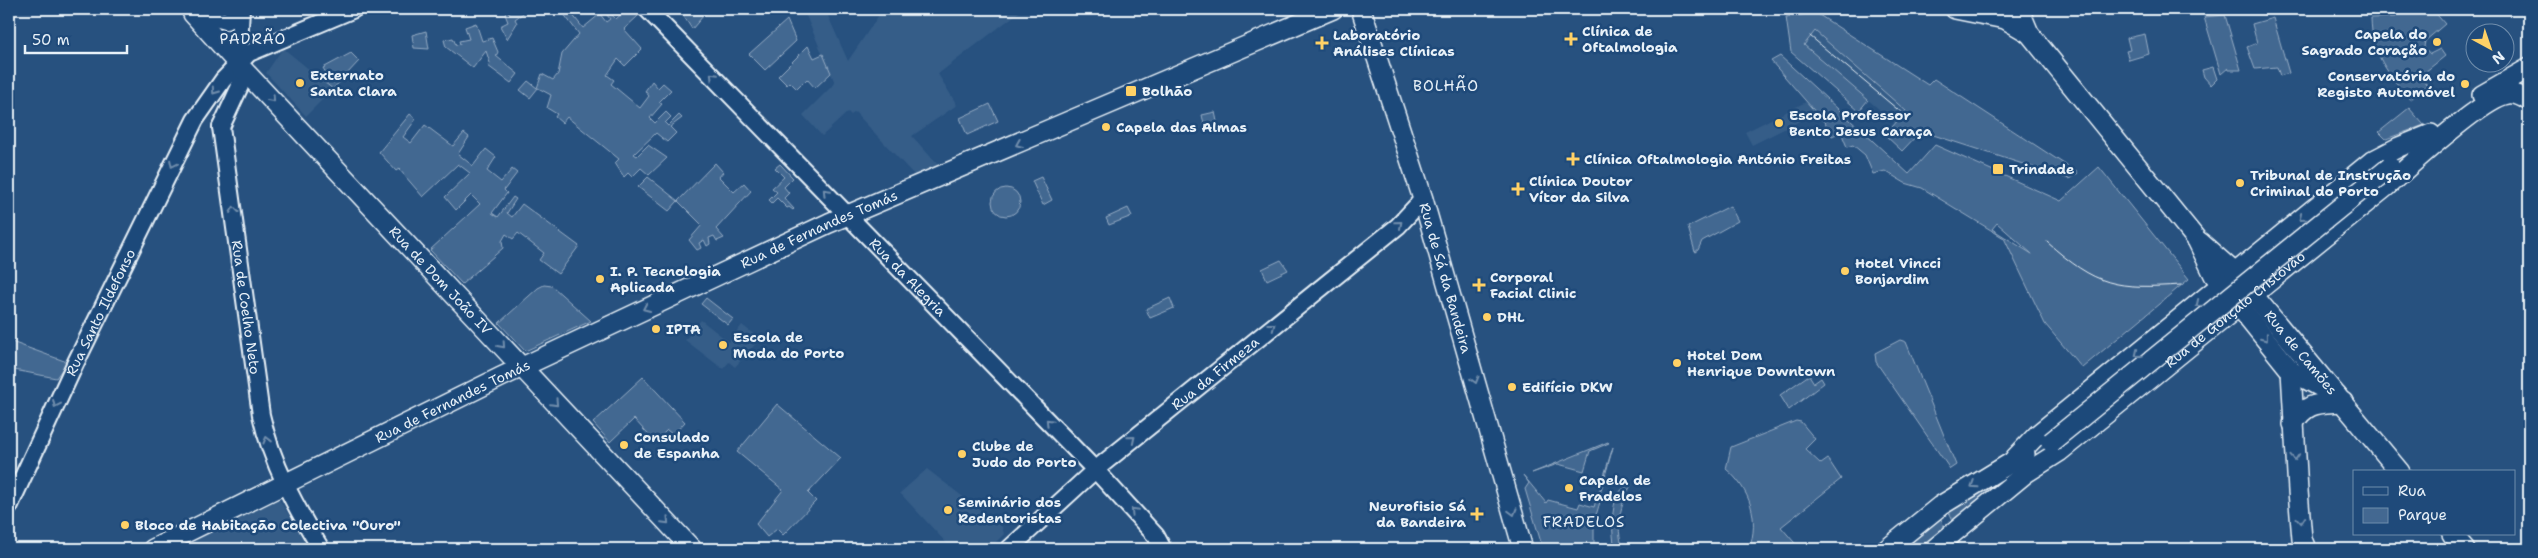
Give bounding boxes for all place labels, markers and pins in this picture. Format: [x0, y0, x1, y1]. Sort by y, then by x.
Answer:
place label: Clínica de Oftalmologia [1582, 22, 1678, 56]
place label: Capela do Sagrado Coração [2301, 25, 2427, 59]
place label: Laboratório Análises Clínicas [1333, 26, 1455, 60]
marker: Clínica de Oftalmologia [1564, 32, 1578, 46]
marker: Laboratório Análises Clínicas [1315, 36, 1329, 50]
marker: Capela do Sagrado Coração [2431, 36, 2443, 48]
place label: Externato Santa Clara [310, 66, 397, 100]
place label: Conservatória do Registo Automóvel [2317, 67, 2455, 101]
marker: Externato Santa Clara [294, 77, 306, 89]
marker: Conservatória do Registo Automóvel [2459, 78, 2471, 90]
place label: Bolhão [1142, 82, 1192, 100]
marker: Bolhão [1124, 84, 1138, 98]
place label: Escola Professor Bento Jesus Caraça [1789, 106, 1933, 140]
marker: Escola Professor Bento Jesus Caraça [1773, 117, 1785, 129]
place label: Capela das Almas [1116, 118, 1247, 136]
marker: Capela das Almas [1100, 121, 1112, 133]
place label: Clínica Oftalmologia António Freitas [1584, 150, 1851, 168]
marker: Clínica Oftalmologia António Freitas [1566, 152, 1580, 166]
place label: Trindade [2009, 160, 2075, 178]
marker: Trindade [1991, 162, 2005, 176]
place label: Tribunal de Instrução Criminal do Porto [2250, 166, 2411, 200]
place label: Clínica Doutor Vítor da Silva [1529, 172, 1633, 206]
marker: Tribunal de Instrução Criminal do Porto [2234, 177, 2246, 189]
marker: Clínica Doutor Vítor da Silva [1511, 182, 1525, 196]
place label: Hotel Vincci Bonjardim [1855, 254, 1941, 288]
place label: I. P. Tecnologia Aplicada [610, 262, 721, 296]
marker: Hotel Vincci Bonjardim [1839, 265, 1851, 277]
place label: Corporal Facial Clinic [1490, 268, 1576, 302]
marker: I. P. Tecnologia Aplicada [594, 273, 606, 285]
marker: Corporal Facial Clinic [1472, 278, 1486, 292]
place label: DHL [1497, 308, 1525, 326]
marker: DHL [1481, 311, 1493, 323]
place label: IPTA [666, 320, 701, 338]
marker: IPTA [650, 323, 662, 335]
place label: Escola de Moda do Porto [733, 328, 844, 362]
marker: Escola de Moda do Porto [717, 339, 729, 351]
place label: Hotel Dom Henrique Downtown [1687, 346, 1835, 380]
marker: Hotel Dom Henrique Downtown [1671, 357, 1683, 369]
place label: Edifício DKW [1522, 378, 1613, 396]
marker: Edifício DKW [1506, 381, 1518, 393]
place label: Consulado de Espanha [634, 428, 720, 462]
place label: Clube de Judo do Porto [972, 437, 1077, 471]
marker: Consulado de Espanha [618, 439, 630, 451]
marker: Clube de Judo do Porto [956, 448, 968, 460]
place label: Capela de Fradelos [1579, 471, 1651, 505]
marker: Capela de Fradelos [1563, 482, 1575, 494]
place label: Seminário dos Redentoristas [958, 493, 1062, 527]
place label: Neurofisio Sá da Bandeira [1369, 497, 1466, 531]
marker: Seminário dos Redentoristas [942, 504, 954, 516]
marker: Neurofisio Sá da Bandeira [1470, 507, 1484, 521]
place label: Bloco de Habitação Colectiva "Ouro" [135, 516, 401, 534]
marker: Bloco de Habitação Colectiva "Ouro" [119, 519, 131, 531]

